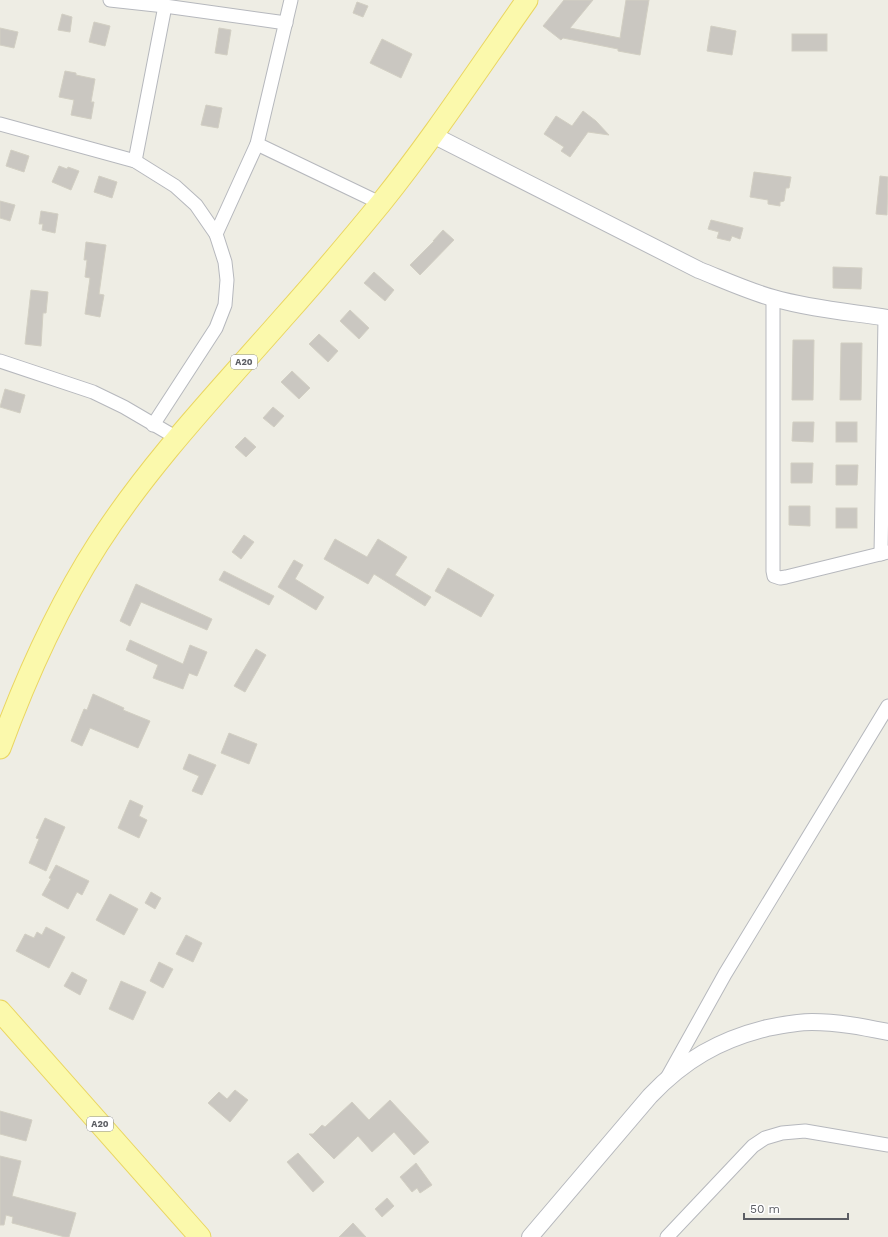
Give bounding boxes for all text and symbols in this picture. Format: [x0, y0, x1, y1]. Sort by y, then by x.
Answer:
road number: A20 [231, 355, 257, 369]
road number: A20 [87, 1117, 113, 1131]
scale bar [744, 1195, 848, 1221]
text: 50 m [750, 1202, 780, 1216]

